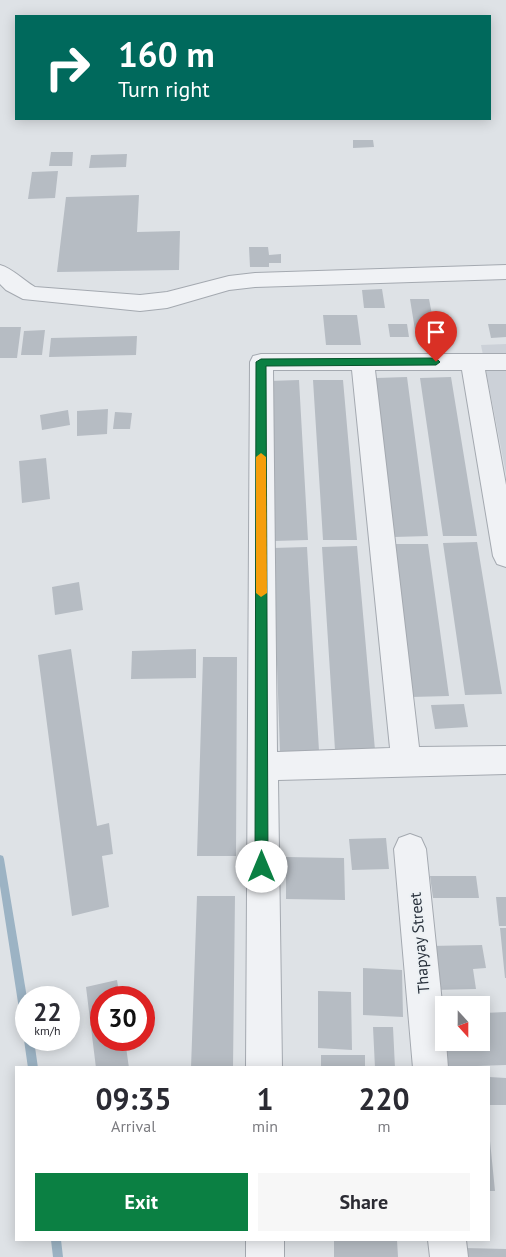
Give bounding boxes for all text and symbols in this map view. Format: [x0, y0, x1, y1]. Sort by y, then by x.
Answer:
text: 160 m [118, 31, 215, 77]
icon: right [35, 35, 100, 100]
text: Turn right [118, 75, 210, 103]
pin [415, 311, 457, 362]
icon: arrive [422, 318, 450, 346]
position arrow [235, 840, 287, 892]
street label: Thapyay Street [405, 891, 433, 994]
speed limit sign: 30 [90, 986, 155, 1051]
text: 22 [33, 996, 62, 1028]
north arrow [435, 996, 490, 1051]
map controls [435, 996, 490, 1051]
text: km/h [34, 1023, 61, 1038]
text: 09:35 [95, 1079, 172, 1118]
text: 1 [257, 1079, 274, 1118]
text: 220 [358, 1079, 410, 1118]
text: Arrival [111, 1116, 156, 1136]
text: min [252, 1116, 278, 1136]
text: m [378, 1116, 391, 1136]
button: Exit [35, 1173, 248, 1231]
button: Share [258, 1173, 470, 1231]

